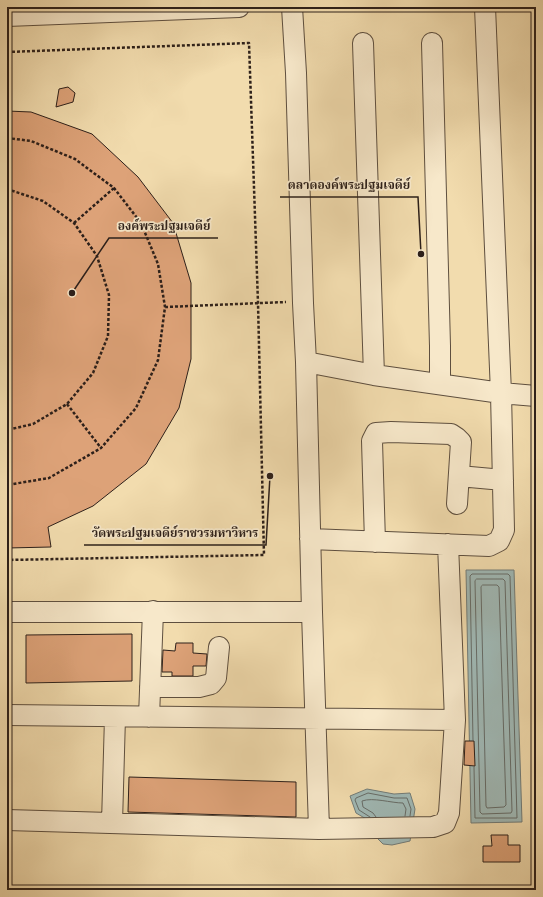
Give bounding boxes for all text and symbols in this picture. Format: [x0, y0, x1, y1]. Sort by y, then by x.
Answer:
callout: ตลาดองค์พระปฐมเจดีย์ [280, 173, 418, 197]
text: ตลาดองค์พระปฐมเจดีย์ [288, 177, 411, 192]
callout: องค์พระปฐมเจดีย์ [109, 214, 218, 238]
text: องค์พระปฐมเจดีย์ [118, 218, 211, 233]
callout: วัดพระปฐมเจดีย์ราชวรมหาวิหาร [84, 521, 266, 545]
text: วัดพระปฐมเจดีย์ราชวรมหาวิหาร [92, 525, 258, 540]

